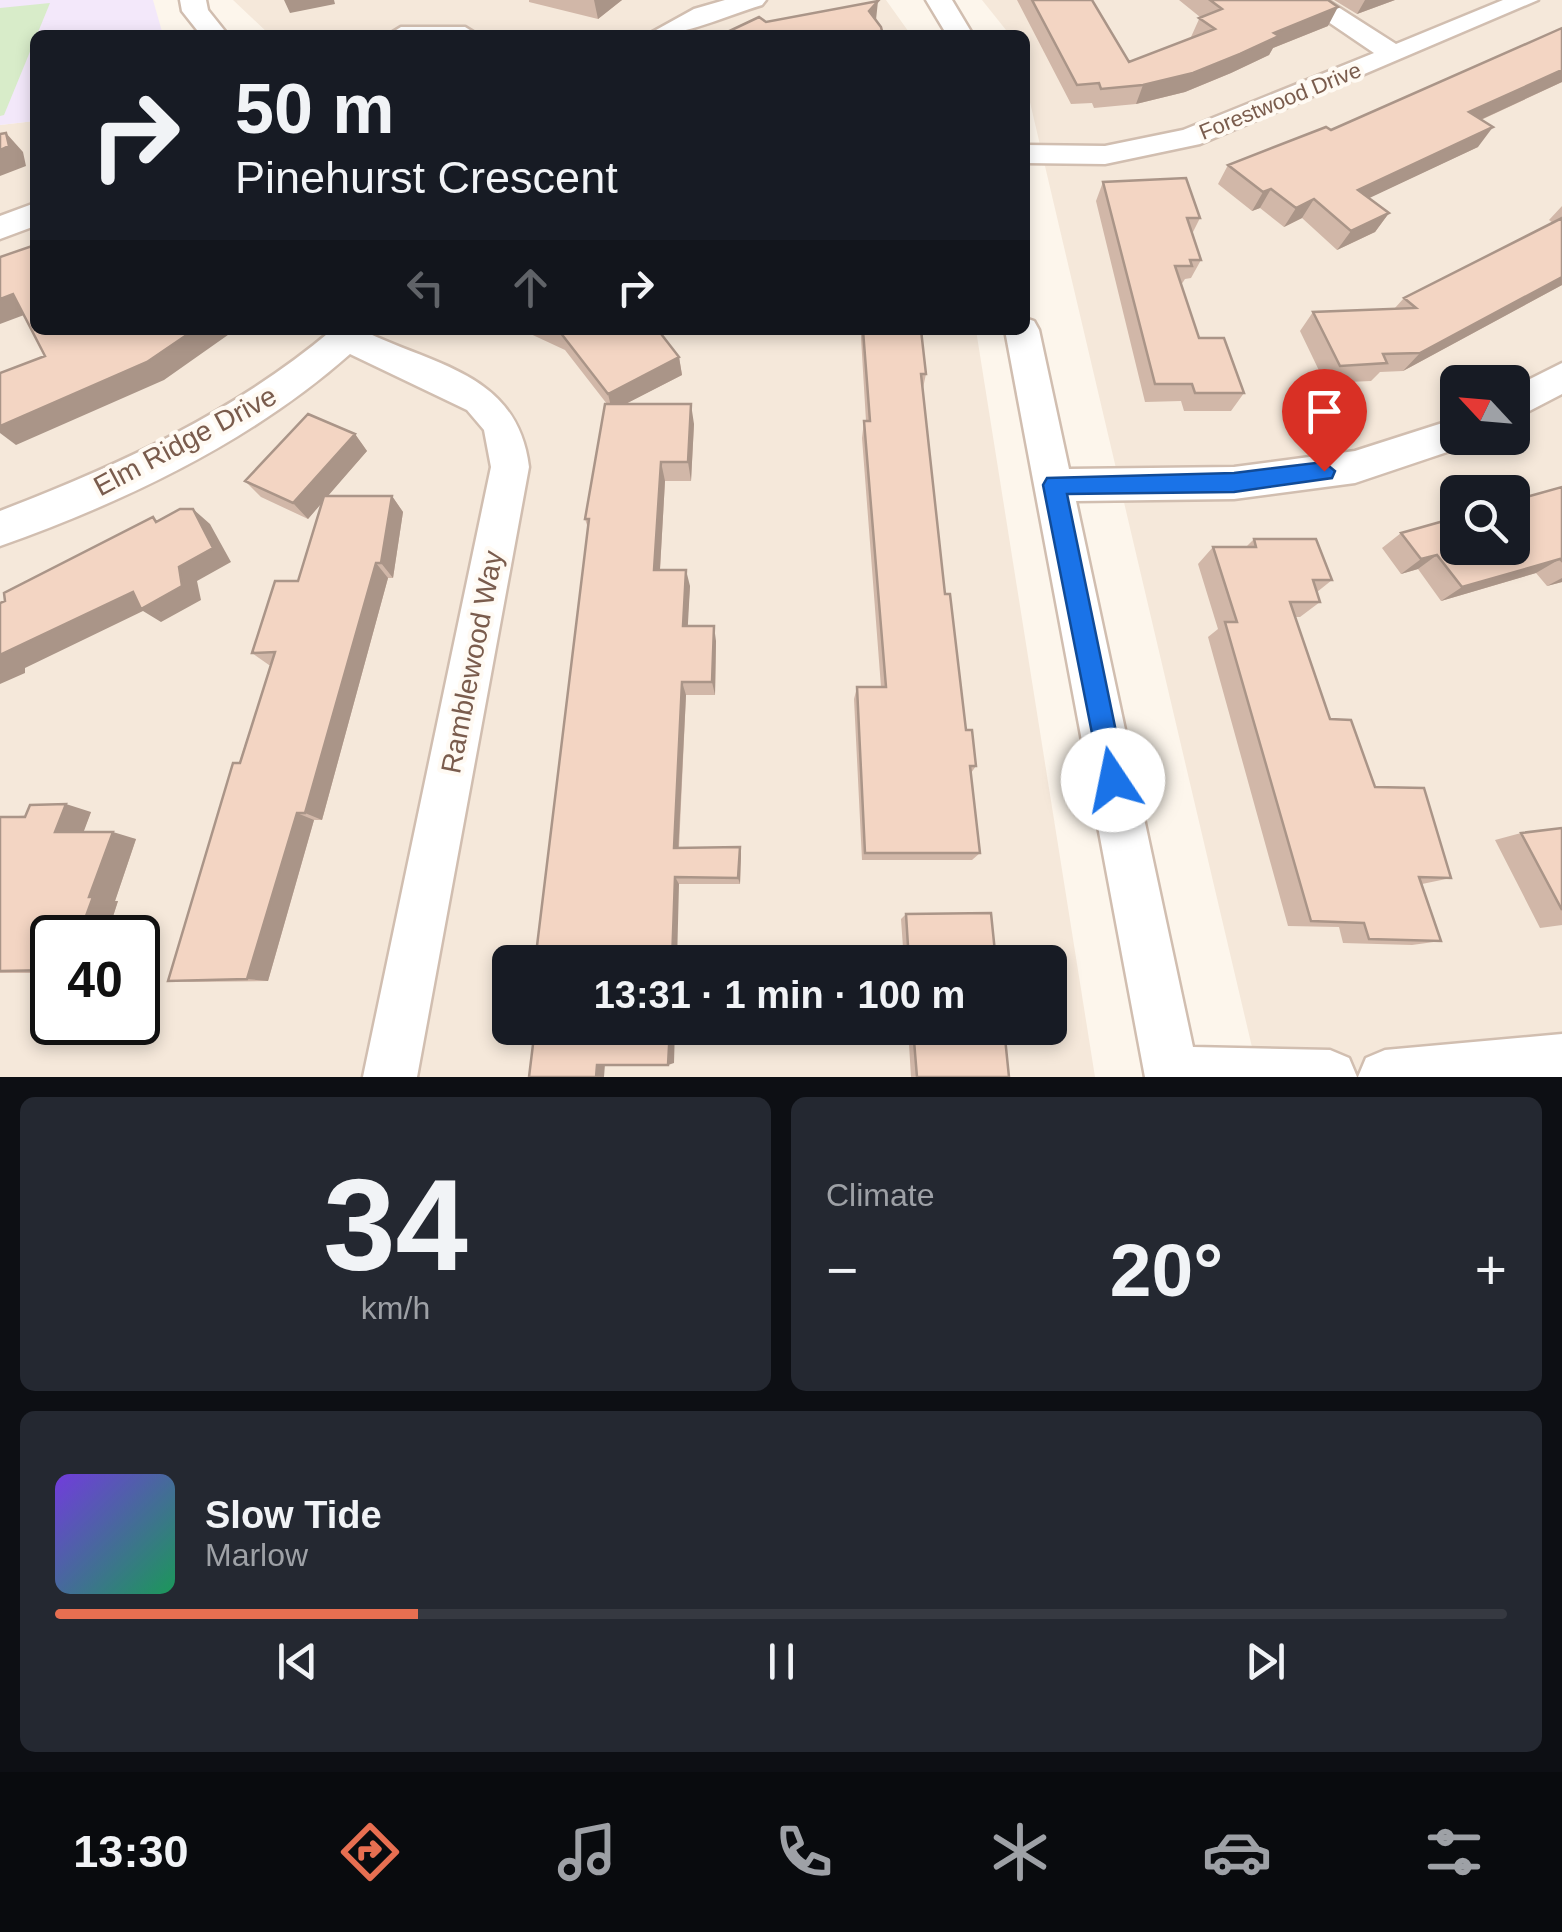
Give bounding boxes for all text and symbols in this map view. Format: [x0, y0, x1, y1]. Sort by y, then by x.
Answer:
street label: Forestwood Drive [1195, 57, 1365, 145]
icon: right [70, 70, 200, 200]
text: 50 m [235, 70, 395, 148]
text: Pinehurst Crescent [235, 152, 618, 203]
icon: left [398, 260, 453, 315]
icon: ahead [503, 260, 558, 315]
icon: right [608, 260, 663, 315]
north arrow [1440, 365, 1530, 455]
map controls [1440, 365, 1530, 565]
pin [1282, 369, 1367, 472]
street label: Elm Ridge Drive [88, 380, 282, 502]
icon: arrive [1297, 384, 1352, 439]
button: search [1440, 475, 1530, 565]
street label: Ramblewood Way [435, 548, 509, 776]
position arrow [1061, 728, 1165, 832]
speed limit sign: 40 [30, 915, 160, 1045]
text: 13:31 · 1 min · 100 m [594, 974, 965, 1016]
text: 34 [323, 1152, 468, 1298]
text: Climate [826, 1177, 934, 1213]
text: 20° [1110, 1228, 1223, 1312]
text: − [826, 1239, 858, 1301]
text: + [1475, 1239, 1507, 1301]
text: km/h [361, 1290, 430, 1326]
text: Slow Tide [205, 1494, 382, 1536]
text: Marlow [205, 1537, 308, 1573]
icon: previous [270, 1634, 325, 1689]
icon: pause [754, 1634, 809, 1689]
icon: next [1238, 1634, 1293, 1689]
icon: directions [335, 1817, 405, 1887]
icon: music [552, 1817, 622, 1887]
icon: phone [769, 1817, 839, 1887]
icon: climate [985, 1817, 1055, 1887]
icon: car [1202, 1817, 1272, 1887]
icon: filters [1419, 1817, 1489, 1887]
text: 13:30 [73, 1826, 188, 1877]

